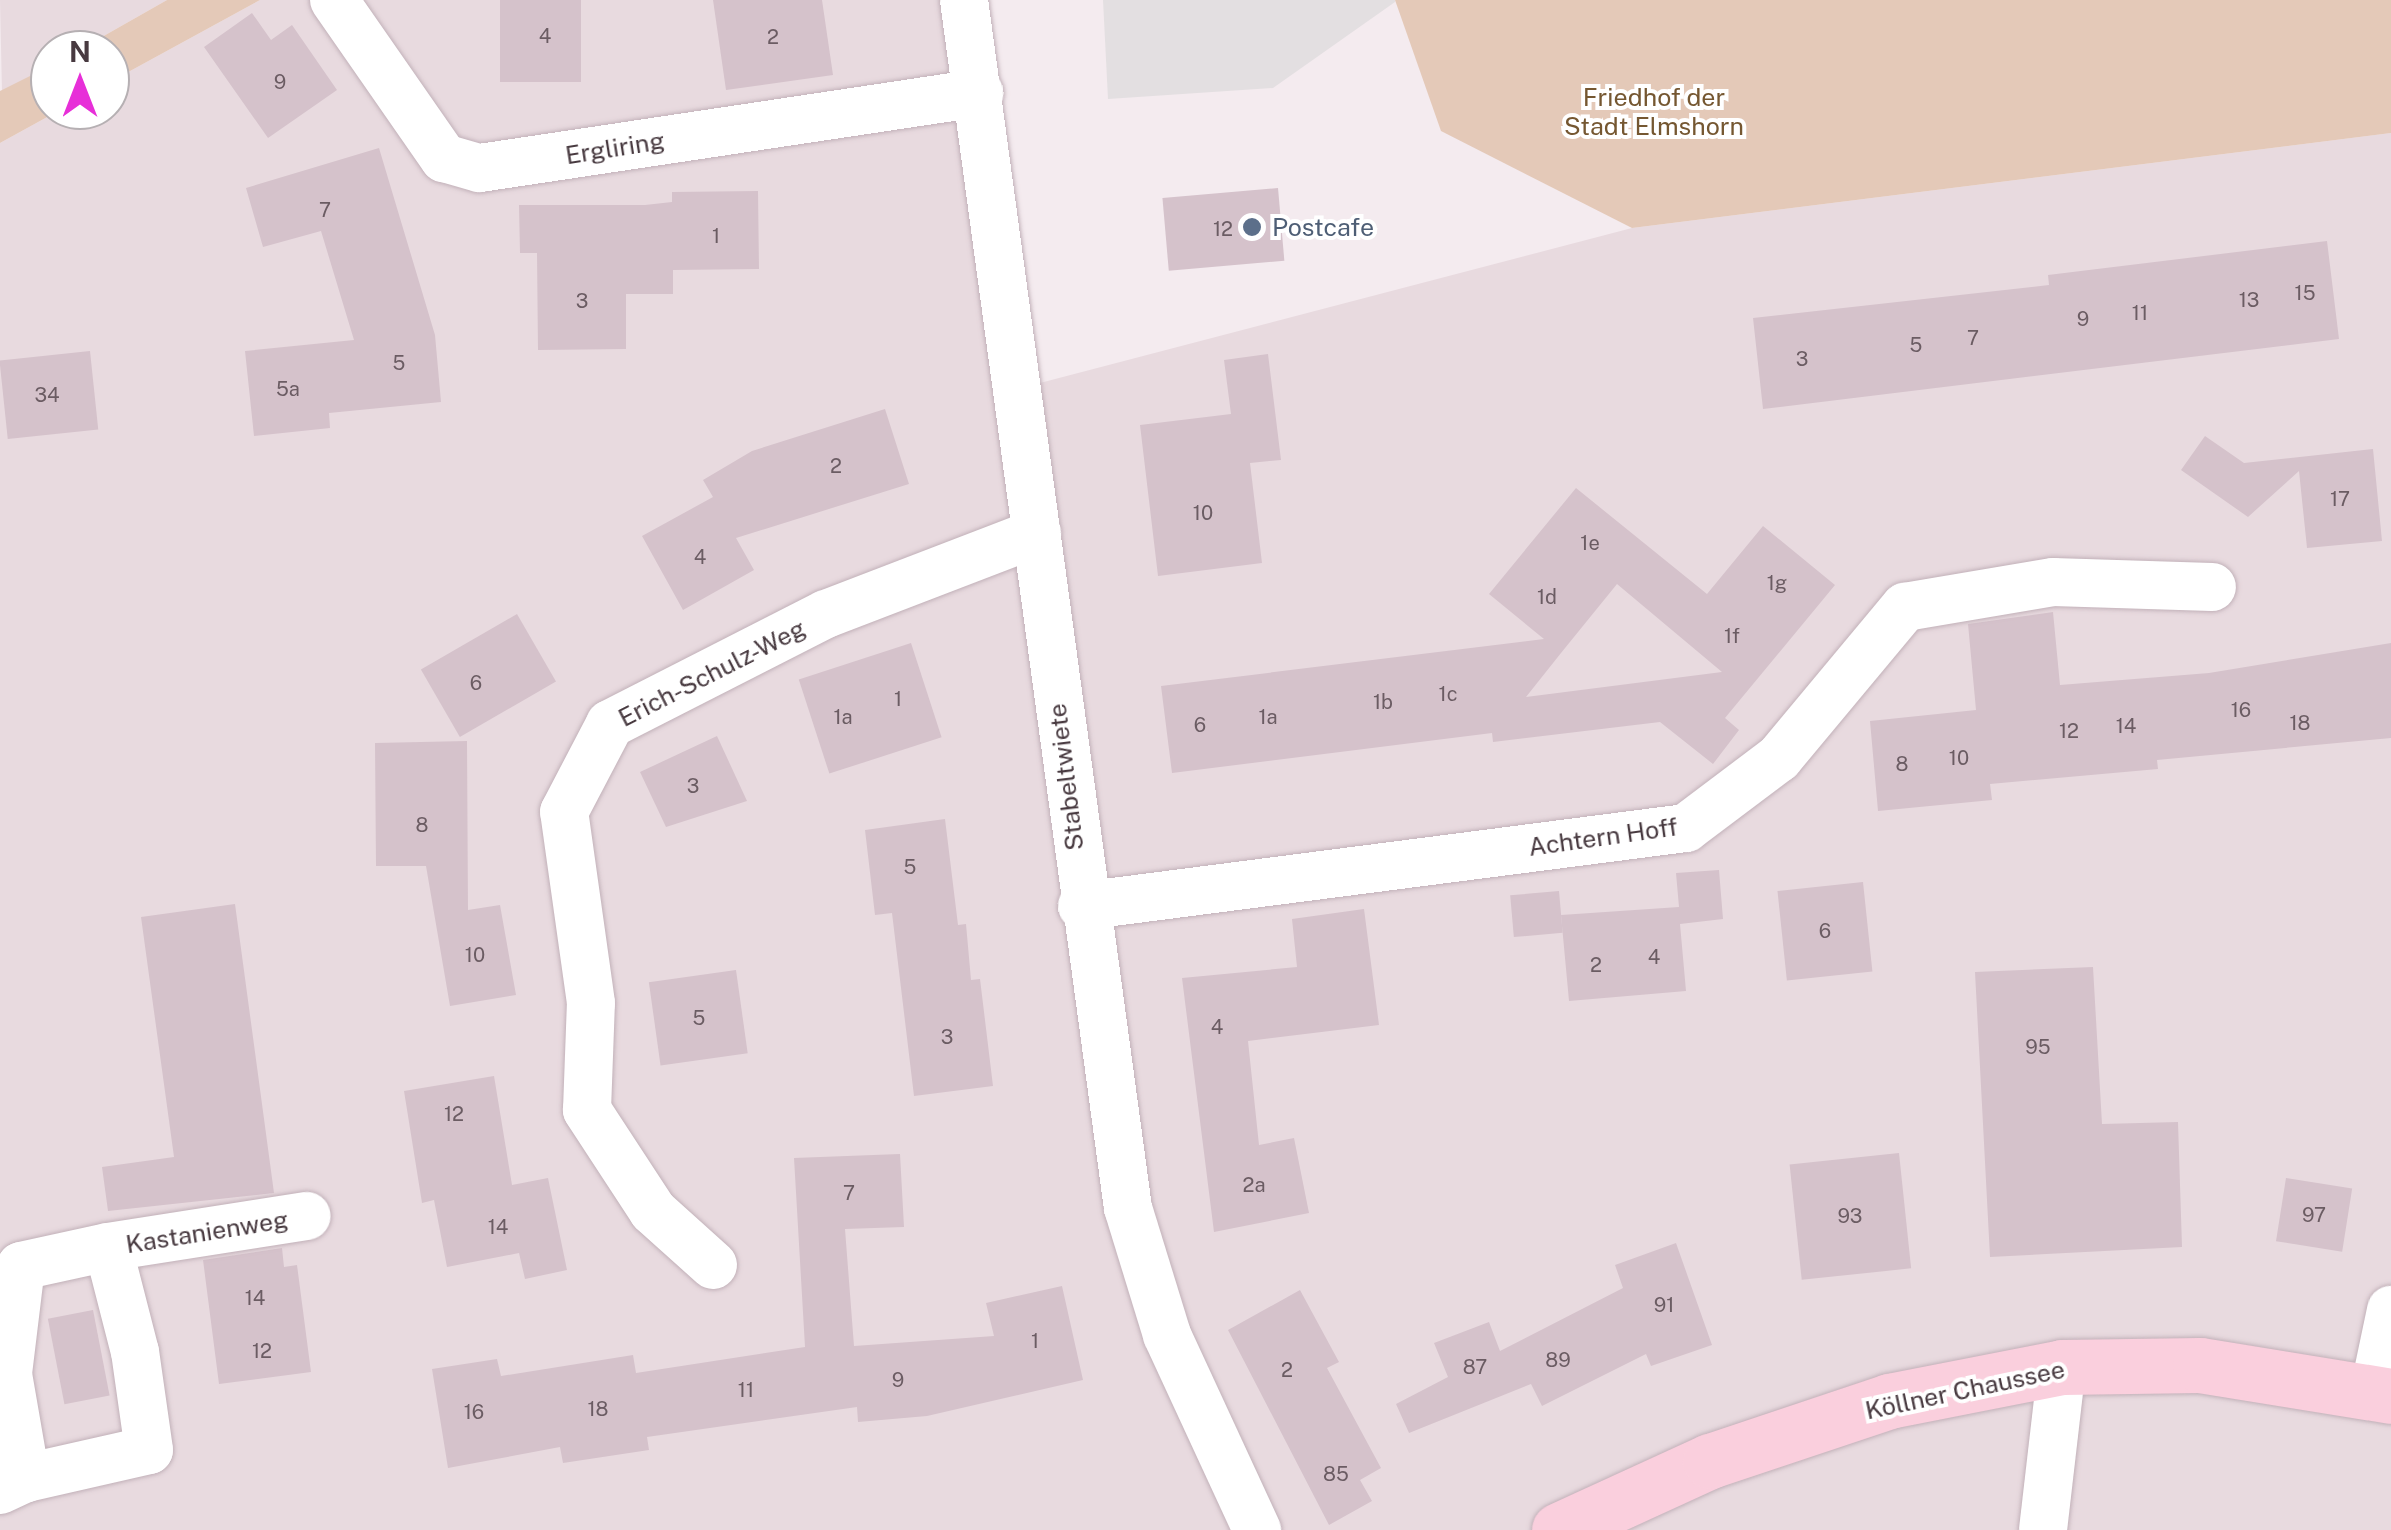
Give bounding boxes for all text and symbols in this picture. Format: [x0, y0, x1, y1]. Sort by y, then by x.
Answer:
house number: 4 [539, 24, 551, 48]
house number: 2 [767, 25, 779, 49]
north arrow [30, 30, 130, 130]
text: N [69, 35, 91, 68]
house number: 9 [274, 70, 286, 94]
park label: Friedhof der Stadt Elmshorn [1564, 83, 1744, 142]
street label: Ergliring [563, 125, 667, 171]
house number: 7 [319, 198, 331, 222]
place label: Postcafe [1272, 212, 1374, 242]
marker: Postcafe [1241, 216, 1263, 238]
house number: 12 [1213, 217, 1233, 241]
house number: 1 [712, 224, 720, 248]
house number: 15 [2295, 281, 2315, 305]
house number: 13 [2239, 288, 2259, 312]
house number: 3 [576, 289, 588, 313]
house number: 11 [2132, 301, 2148, 325]
house number: 9 [2077, 307, 2089, 331]
house number: 7 [1967, 326, 1979, 350]
house number: 5 [1910, 333, 1922, 357]
house number: 3 [1796, 347, 1808, 371]
house number: 5 [393, 351, 405, 375]
house number: 5a [276, 377, 300, 401]
house number: 34 [34, 383, 60, 407]
house number: 2 [830, 454, 842, 478]
house number: 17 [2330, 487, 2350, 511]
house number: 10 [1193, 501, 1213, 525]
house number: 1e [1580, 531, 1600, 555]
house number: 4 [694, 545, 706, 569]
house number: 1g [1767, 571, 1787, 595]
house number: 1d [1537, 585, 1557, 609]
street label: Erich-Schulz-Weg [613, 613, 811, 733]
house number: 1f [1724, 624, 1740, 648]
house number: 6 [470, 671, 482, 695]
house number: 1c [1438, 682, 1458, 706]
house number: 1 [894, 687, 902, 711]
house number: 1b [1373, 690, 1393, 714]
house number: 16 [2231, 698, 2251, 722]
street label: Stabeltwiete [1042, 702, 1090, 852]
house number: 1a [833, 705, 853, 729]
house number: 1a [1258, 705, 1278, 729]
house number: 18 [2289, 711, 2311, 735]
house number: 6 [1194, 713, 1206, 737]
house number: 14 [2116, 714, 2136, 738]
house number: 12 [2059, 719, 2079, 743]
house number: 10 [1949, 746, 1969, 770]
house number: 8 [1896, 752, 1908, 776]
house number: 3 [687, 774, 699, 798]
street label: Achtern Hoff [1526, 812, 1680, 862]
house number: 8 [416, 813, 428, 837]
house number: 5 [904, 855, 916, 879]
house number: 6 [1819, 919, 1831, 943]
house number: 10 [465, 943, 485, 967]
house number: 4 [1648, 945, 1660, 969]
house number: 2 [1590, 953, 1602, 977]
house number: 5 [693, 1006, 705, 1030]
house number: 4 [1211, 1015, 1223, 1039]
house number: 3 [941, 1025, 953, 1049]
house number: 95 [2025, 1035, 2051, 1059]
house number: 12 [444, 1102, 464, 1126]
house number: 2a [1243, 1173, 1265, 1197]
house number: 7 [843, 1181, 855, 1205]
house number: 97 [2302, 1203, 2326, 1227]
street label: Kastanienweg [124, 1204, 290, 1260]
house number: 93 [1838, 1204, 1862, 1228]
house number: 14 [488, 1215, 508, 1239]
house number: 14 [245, 1286, 265, 1310]
house number: 91 [1654, 1293, 1674, 1317]
house number: 1 [1031, 1329, 1039, 1353]
house number: 12 [252, 1339, 272, 1363]
house number: 89 [1545, 1348, 1571, 1372]
street label: Köllner Chaussee [1863, 1354, 2067, 1426]
house number: 87 [1463, 1355, 1487, 1379]
house number: 2 [1281, 1358, 1293, 1382]
house number: 9 [892, 1368, 904, 1392]
house number: 11 [738, 1378, 754, 1402]
house number: 18 [587, 1397, 609, 1421]
house number: 16 [464, 1400, 484, 1424]
house number: 85 [1323, 1462, 1349, 1486]

